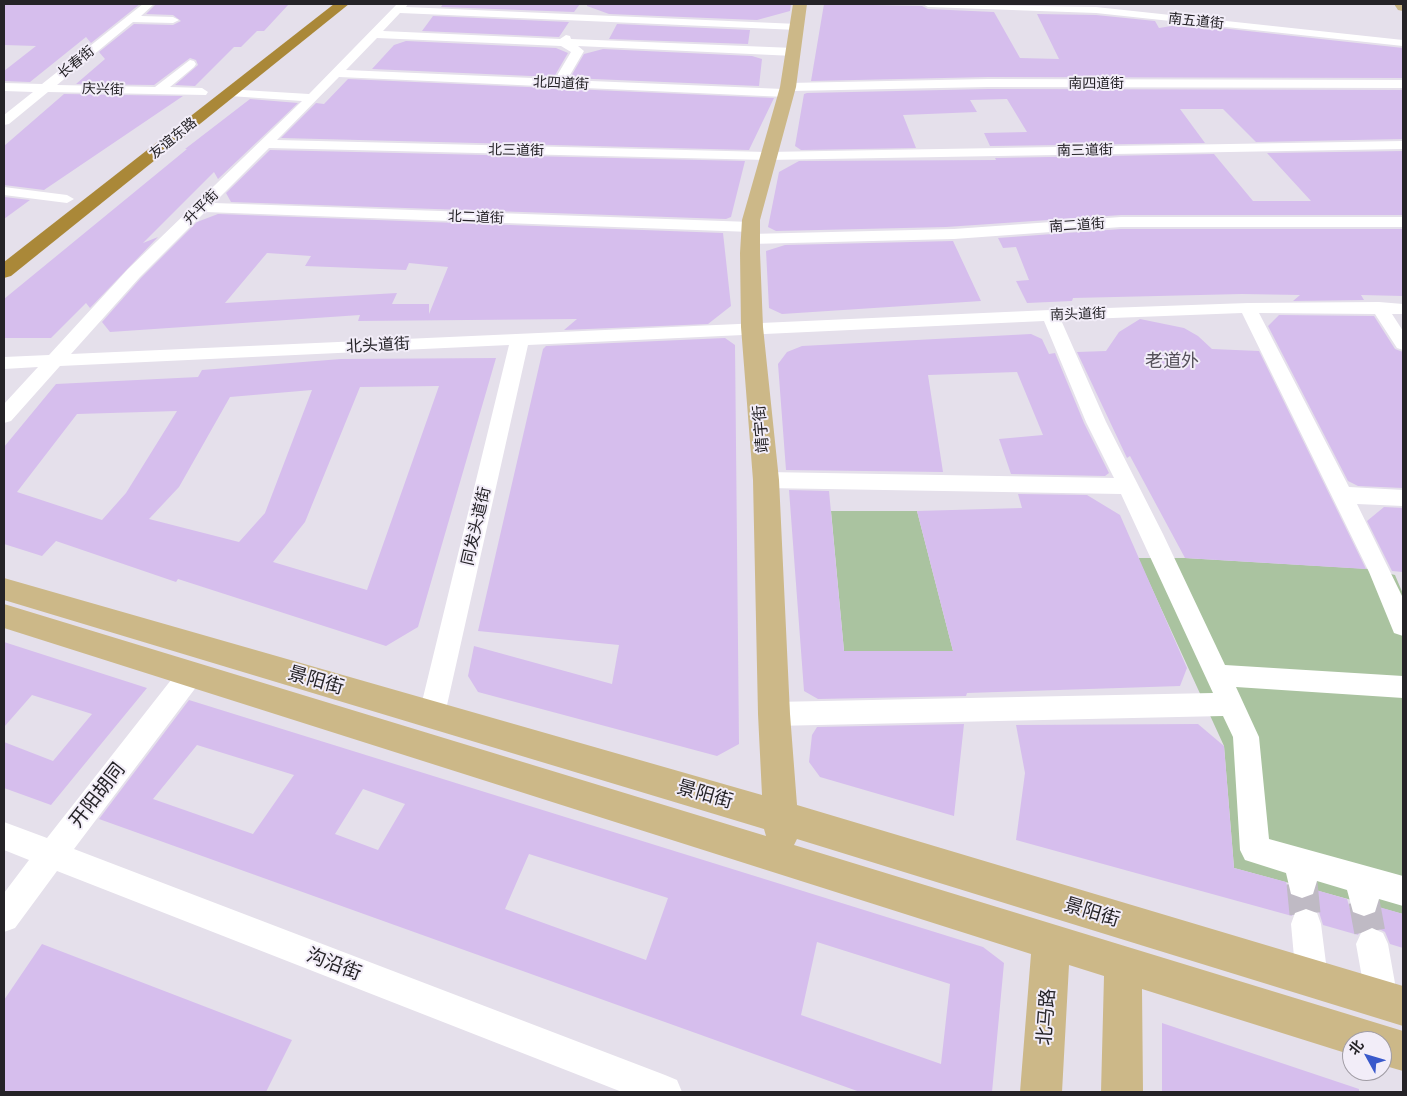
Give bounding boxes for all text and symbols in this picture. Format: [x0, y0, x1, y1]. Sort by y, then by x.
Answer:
street label: 南五道街 [1167, 10, 1225, 32]
street label: 长春街 [54, 42, 98, 82]
street label: 北四道街 [533, 73, 589, 93]
street label: 南四道街 [1068, 75, 1124, 91]
street label: 庆兴街 [82, 80, 124, 98]
street label: 友谊东路 [146, 114, 200, 162]
street label: 北三道街 [488, 141, 544, 159]
street label: 南三道街 [1057, 141, 1113, 159]
street label: 升平街 [180, 186, 222, 228]
street label: 北二道街 [448, 208, 504, 226]
street label: 南二道街 [1048, 215, 1106, 235]
street label: 南头道街 [1050, 305, 1106, 323]
street label: 北头道街 [346, 334, 410, 356]
district label: 老道外 [1145, 350, 1199, 372]
street label: 靖宇街 [749, 404, 773, 454]
street label: 同发头道街 [458, 485, 494, 567]
street label: 景阳街 [285, 661, 347, 699]
street label: 开阳胡同 [65, 758, 129, 832]
street label: 景阳街 [674, 775, 736, 813]
street label: 景阳街 [1061, 893, 1123, 931]
street label: 沟沿街 [303, 943, 365, 985]
street label: 北马路 [1033, 988, 1059, 1046]
north arrow [1342, 1031, 1392, 1081]
text: 北 [1345, 1037, 1367, 1058]

